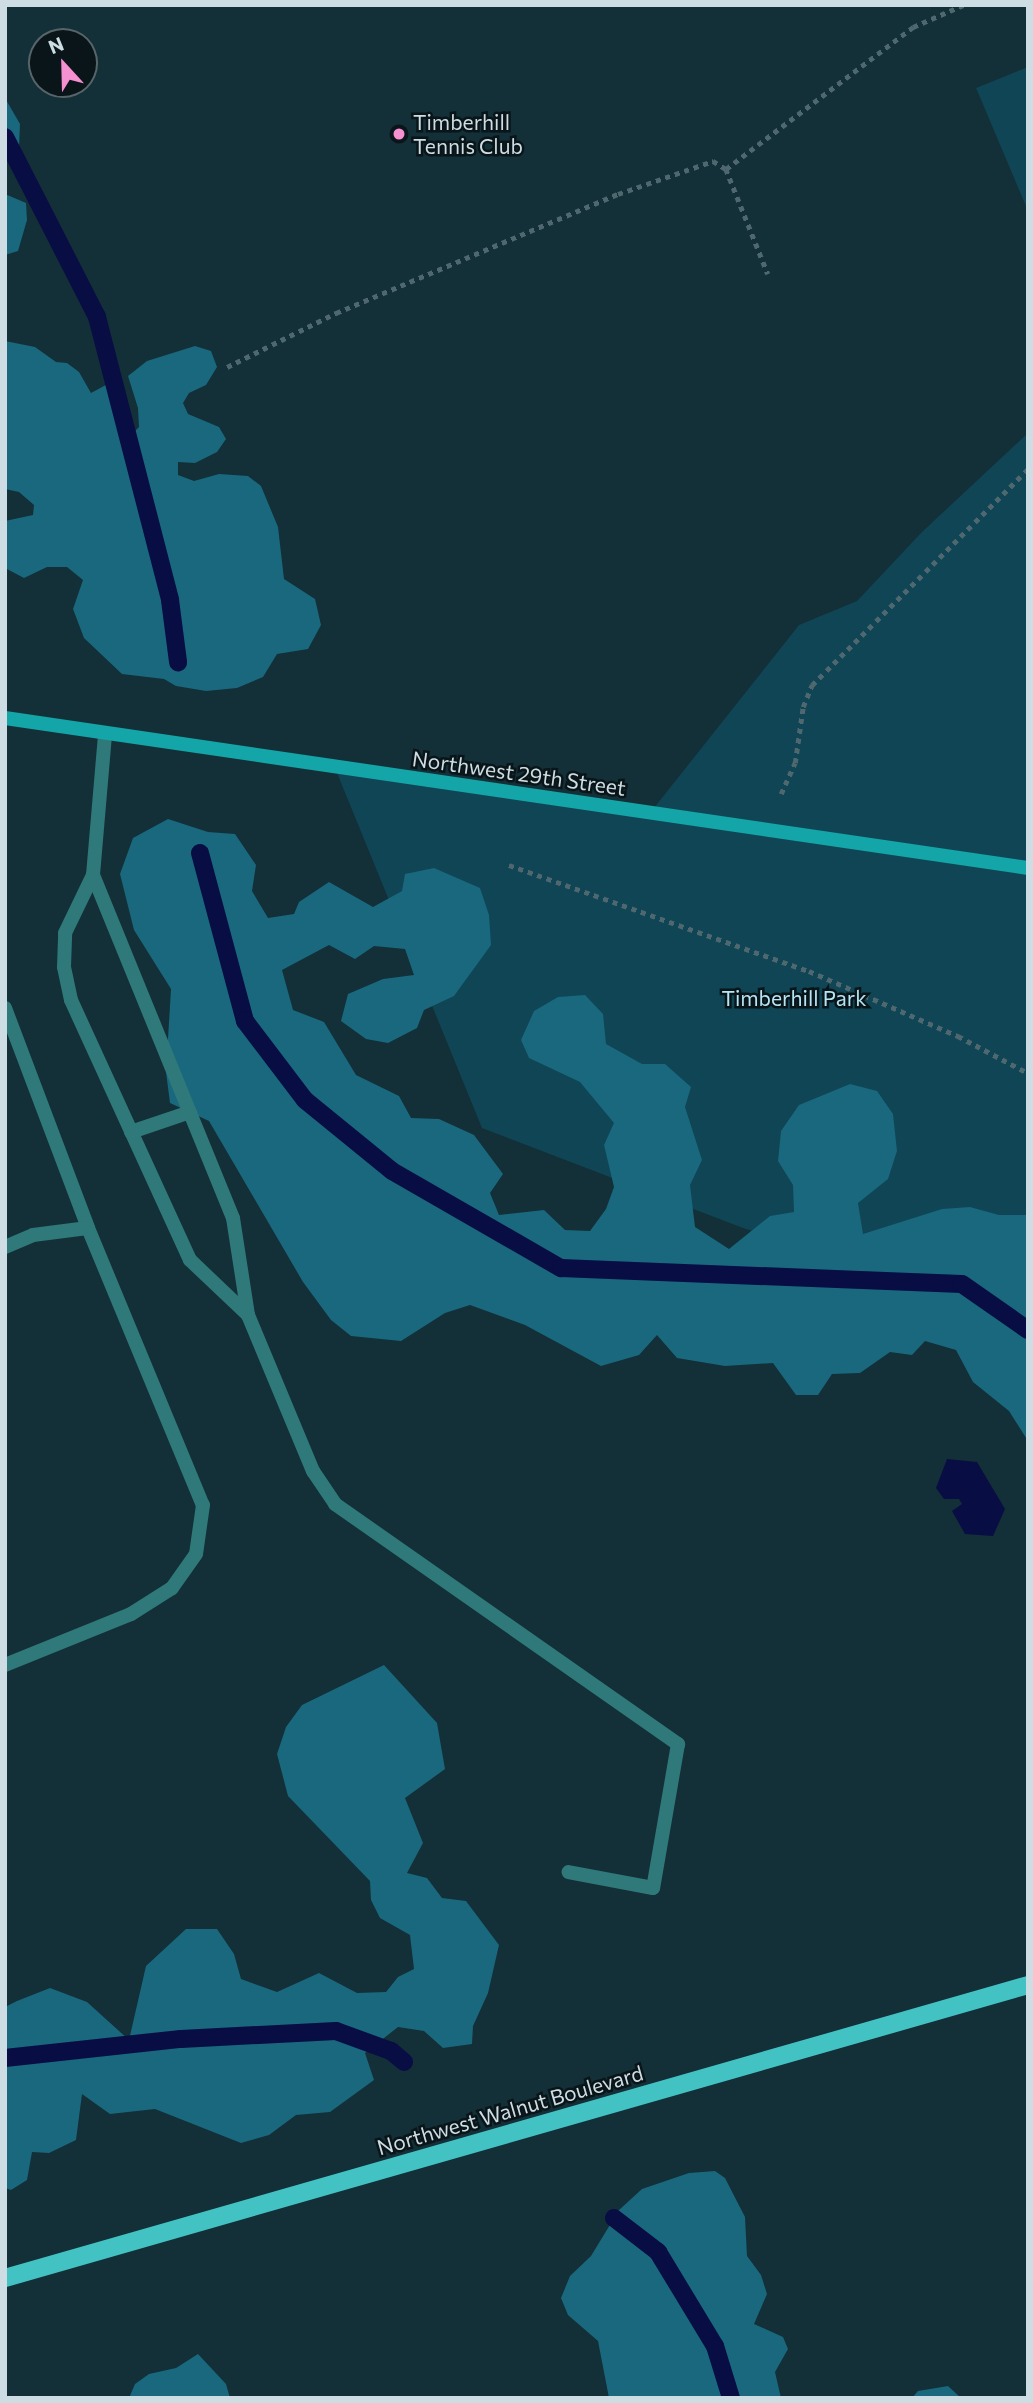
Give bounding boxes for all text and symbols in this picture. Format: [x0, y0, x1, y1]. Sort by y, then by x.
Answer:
north arrow [28, 28, 98, 98]
text: N [45, 32, 67, 58]
place label: Timberhill Tennis Club [413, 109, 523, 159]
marker: Timberhill Tennis Club [391, 126, 407, 142]
street label: Northwest 29th Street [411, 746, 627, 800]
park label: Timberhill Park [721, 985, 867, 1011]
street label: Northwest Walnut Boulevard [374, 2060, 646, 2160]

